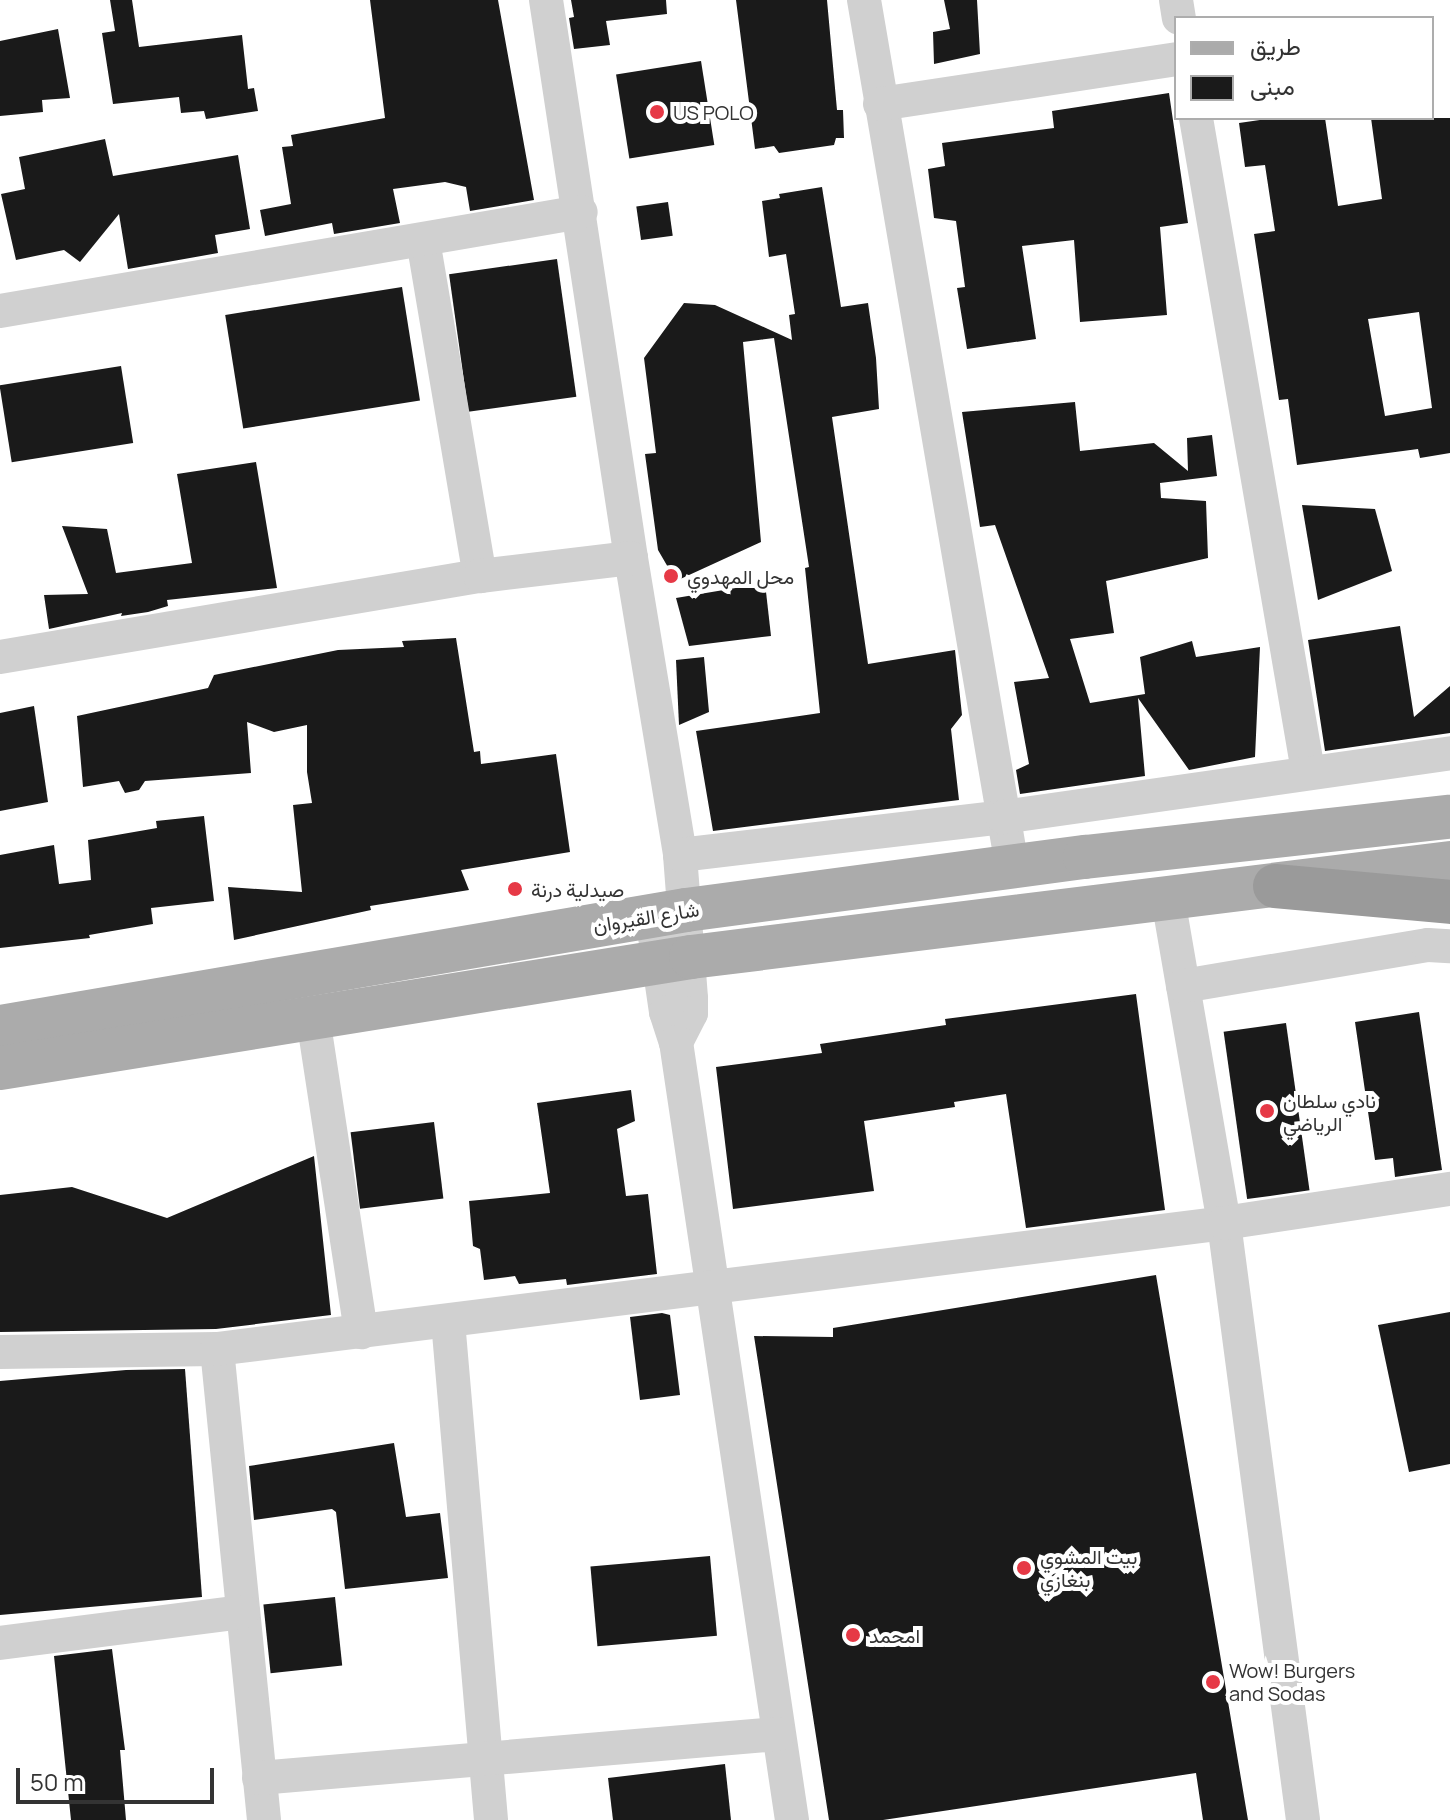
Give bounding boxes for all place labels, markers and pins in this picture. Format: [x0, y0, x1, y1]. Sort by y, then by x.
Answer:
place label: US POLO [673, 100, 754, 124]
marker: US POLO [648, 103, 666, 121]
place label: محل المهدوي [687, 564, 794, 588]
marker: محل المهدوي [662, 567, 680, 585]
place label: صيدلية درنة [531, 877, 624, 901]
marker: صيدلية درنة [506, 880, 524, 898]
place label: نادي سلطان الرياضي [1283, 1088, 1376, 1135]
marker: نادي سلطان الرياضي [1258, 1102, 1276, 1120]
place label: بيت المشوي بنغازي [1040, 1544, 1137, 1591]
marker: بيت المشوي بنغازي [1015, 1559, 1033, 1577]
place label: امحمد [869, 1623, 920, 1647]
marker: امحمد [844, 1626, 862, 1644]
place label: Wow! Burgers and Sodas [1229, 1658, 1355, 1705]
marker: Wow! Burgers and Sodas [1204, 1673, 1222, 1691]

